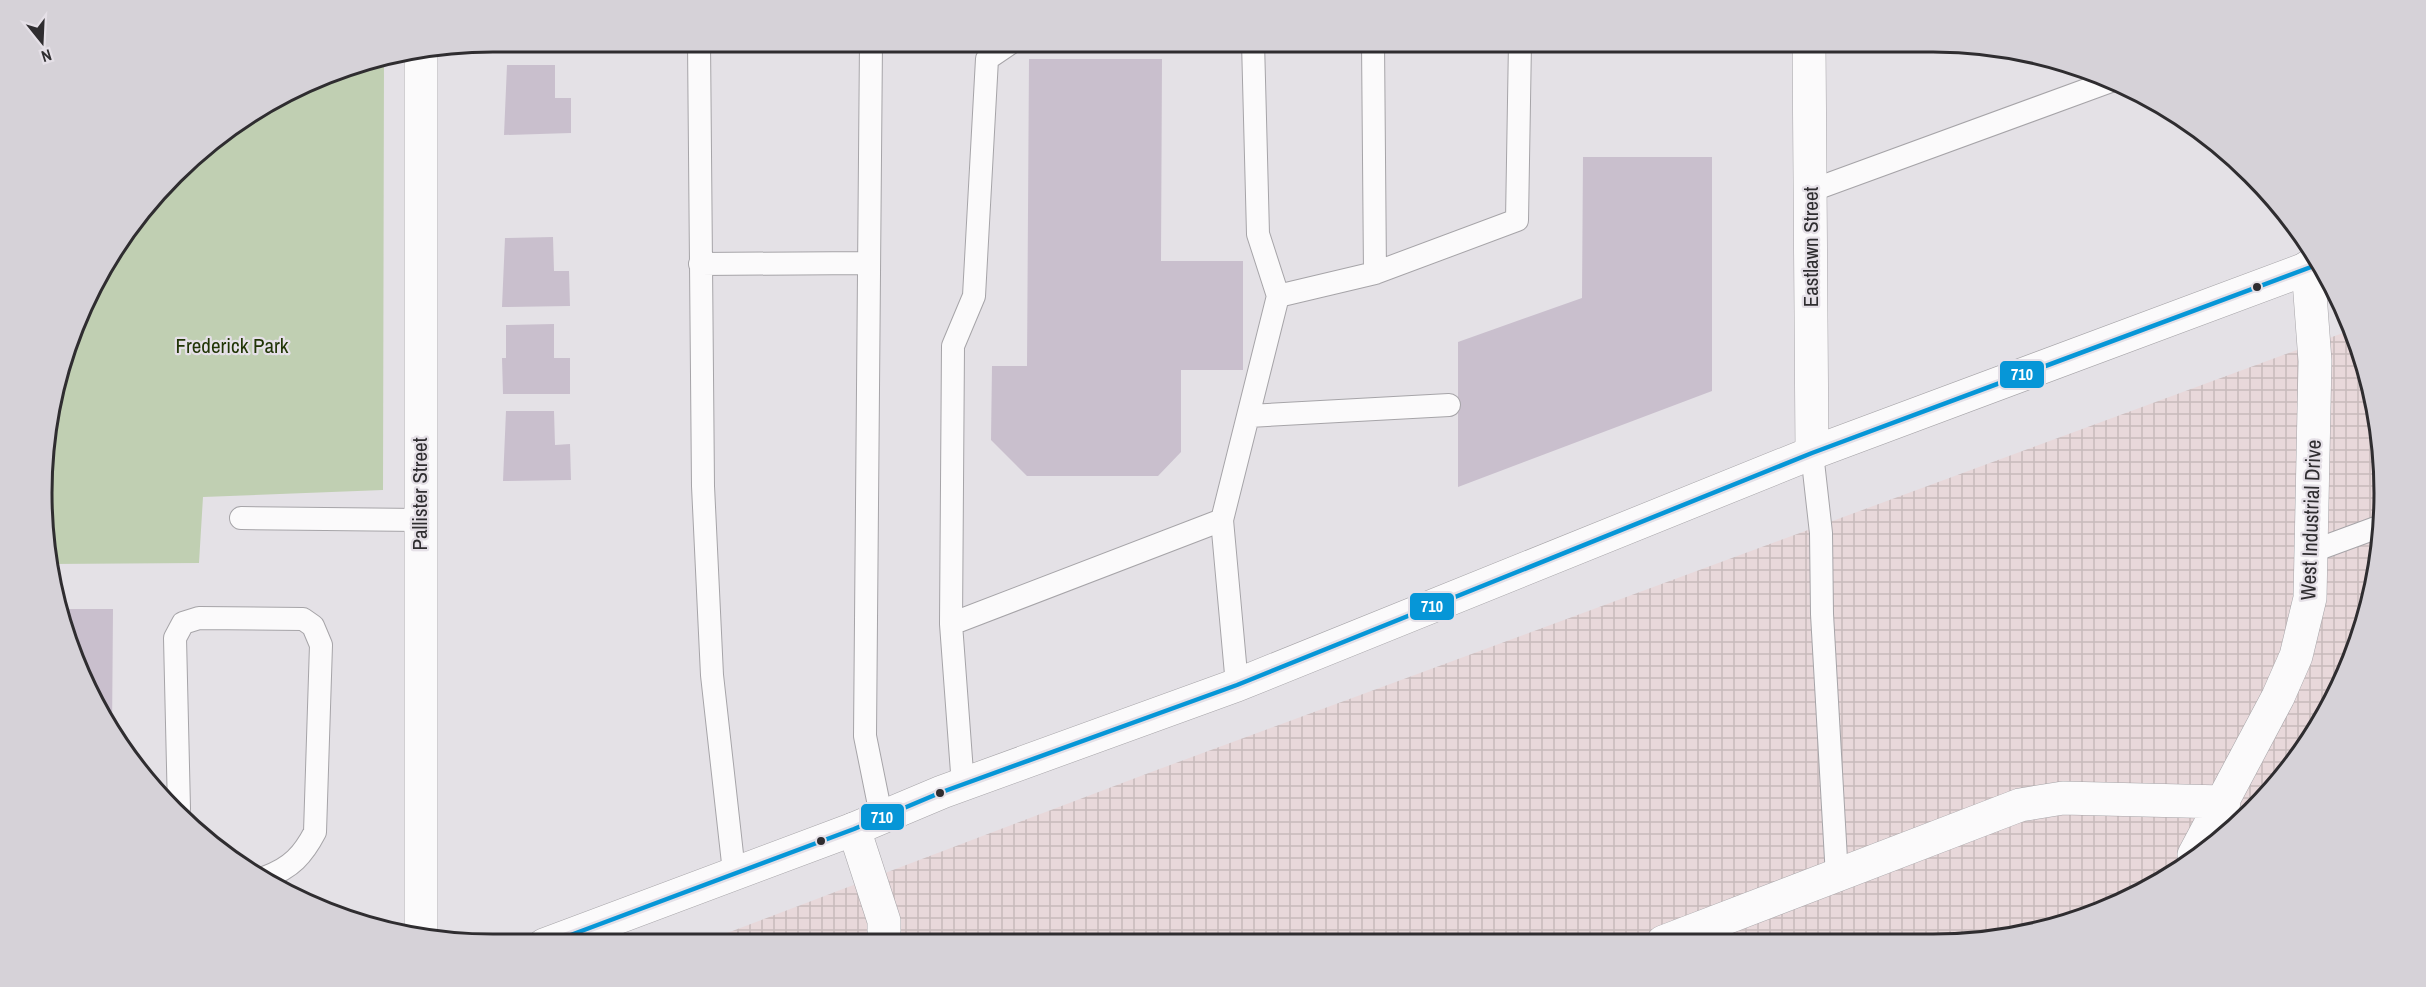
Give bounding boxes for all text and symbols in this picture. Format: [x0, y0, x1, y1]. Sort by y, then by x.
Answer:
north arrow [12, 12, 72, 72]
text: N [39, 44, 55, 68]
street label: Eastlawn Street [1796, 186, 1825, 307]
unlabelled marker [2251, 281, 2263, 293]
park label: Frederick Park [176, 331, 289, 360]
line badge: 710 [1999, 360, 2045, 389]
text: 710 [2011, 363, 2033, 385]
street label: Pallister Street [405, 437, 434, 550]
street label: West Industrial Drive [2293, 439, 2328, 601]
line badge: 710 [1409, 592, 1455, 621]
text: 710 [1421, 595, 1443, 617]
unlabelled marker [934, 787, 946, 799]
line badge: 710 [860, 803, 905, 831]
text: 710 [871, 806, 893, 828]
unlabelled marker [815, 835, 827, 847]

